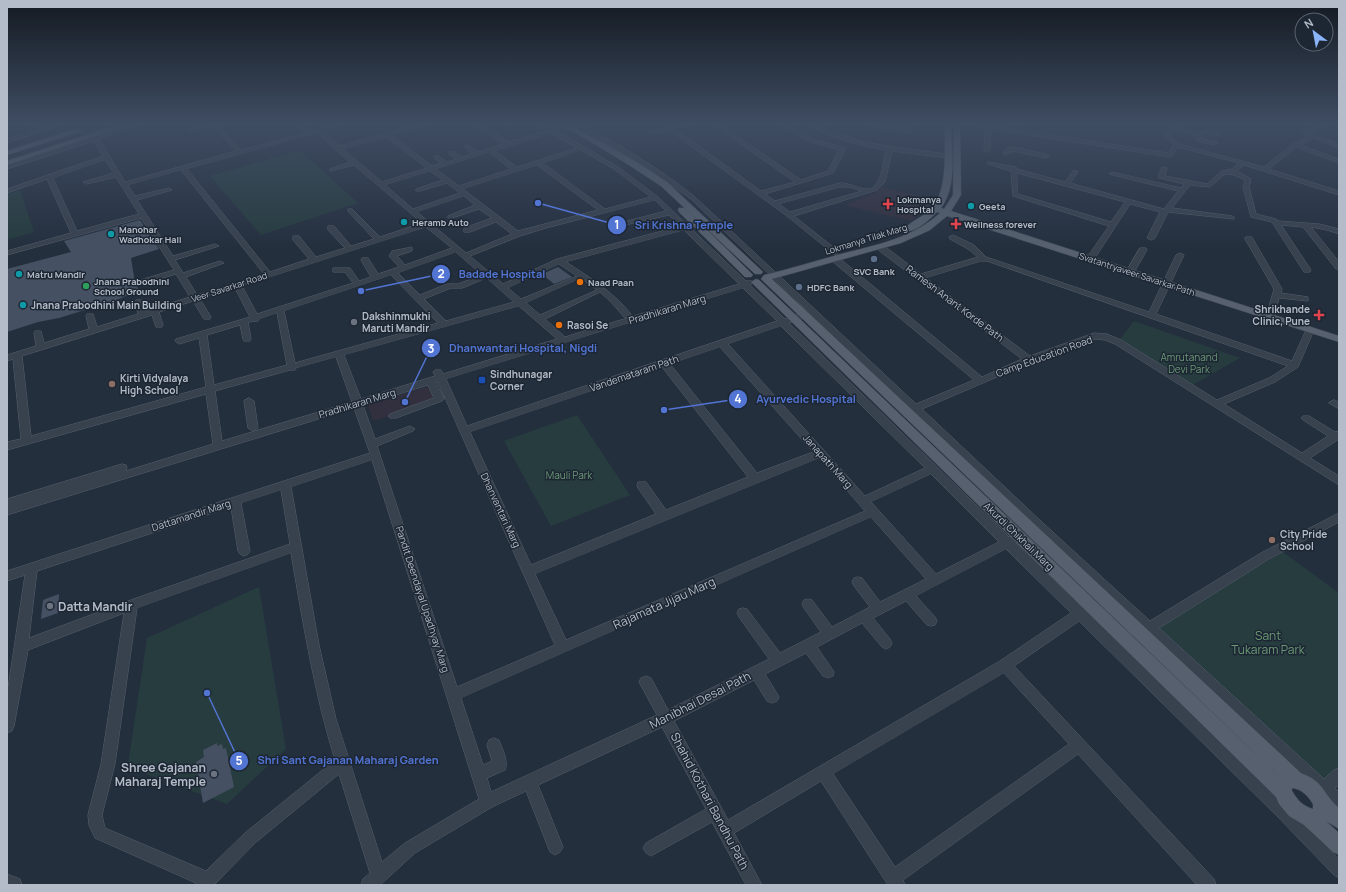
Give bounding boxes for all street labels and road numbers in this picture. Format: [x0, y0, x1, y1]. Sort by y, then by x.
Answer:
street label: Lokmanya Tilak Marg [823, 220, 909, 258]
street label: Svatantryaveer Savarkar Path [1077, 249, 1197, 299]
street label: Ramesh Anant Korde Path [903, 262, 1007, 344]
street label: Veer Savarkar Road [189, 269, 269, 305]
street label: Pradhikaran Marg [627, 291, 707, 327]
street label: Camp Education Road [994, 332, 1094, 380]
street label: Vandemataram Path [588, 351, 680, 395]
street label: Pradhikaran Marg [317, 385, 397, 421]
street label: Janapath Marg [800, 431, 856, 491]
street label: Dhanvantari Marg [477, 470, 525, 550]
street label: Dattamandir Marg [150, 496, 232, 534]
street label: Akurdi Chikhali Marg [981, 499, 1057, 573]
street label: Pandit Deendayal Upadhyay Marg [393, 524, 453, 674]
street label: Rajamata Jijau Marg [610, 573, 718, 633]
street label: Manibhai Desai Path [646, 667, 754, 733]
street label: Shahid Kothari Bandhu Path [667, 729, 753, 873]

